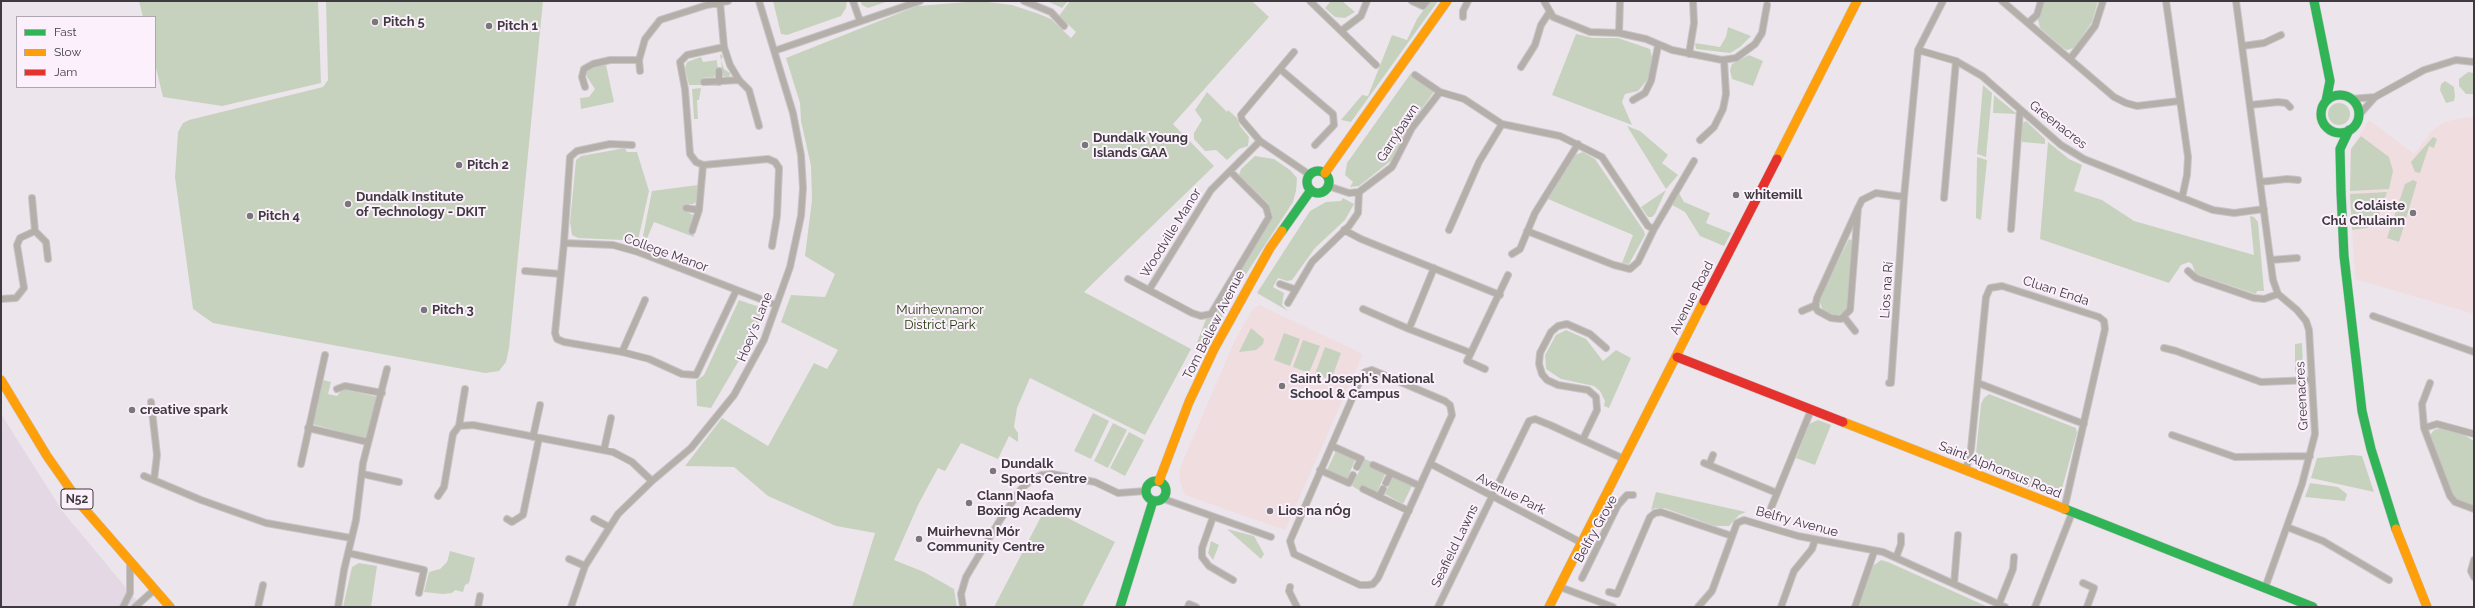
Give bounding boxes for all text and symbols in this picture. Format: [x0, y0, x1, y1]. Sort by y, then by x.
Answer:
place label: Pitch 5 [383, 14, 425, 30]
legend [16, 16, 156, 88]
marker: Pitch 5 [370, 17, 380, 27]
place label: Pitch 1 [497, 18, 538, 34]
marker: Pitch 1 [484, 21, 494, 31]
text: Fast [54, 25, 77, 39]
text: Slow [54, 45, 81, 59]
text: Jam [54, 65, 77, 79]
street label: Greenacres [2026, 98, 2090, 152]
street label: Garrybawn [1374, 101, 1422, 165]
place label: Dundalk Young Islands GAA [1093, 130, 1188, 161]
marker: Dundalk Young Islands GAA [1080, 140, 1090, 150]
place label: Pitch 2 [467, 157, 509, 173]
marker: Pitch 2 [454, 160, 464, 170]
street label: Woodville Manor [1137, 185, 1205, 281]
place label: whitemill [1744, 187, 1802, 203]
place label: Dundalk Institute of Technology - DKIT [356, 189, 486, 220]
marker: whitemill [1731, 190, 1741, 200]
place label: Coláiste Chú Chulainn [2322, 198, 2405, 229]
marker: Dundalk Institute of Technology - DKIT [343, 199, 353, 209]
place label: Pitch 4 [258, 208, 300, 224]
marker: Coláiste Chú Chulainn [2408, 208, 2418, 218]
marker: Pitch 4 [245, 211, 255, 221]
street label: College Manor [622, 231, 710, 275]
street label: Avenue Road [1667, 259, 1717, 337]
street label: Lios na Rí [1877, 261, 1897, 319]
street label: Tom Bellew Avenue [1180, 268, 1248, 382]
street label: Cluan Enda [2021, 273, 2091, 309]
street label: Hoey's Lane [734, 290, 776, 364]
place label: Pitch 3 [432, 302, 474, 318]
park label: Muirhevnamor District Park [896, 302, 984, 333]
marker: Pitch 3 [419, 305, 429, 315]
street label: Greenacres [2292, 361, 2312, 431]
place label: Saint Joseph's National School & Campus [1290, 371, 1434, 402]
marker: Saint Joseph's National School & Campus [1277, 381, 1287, 391]
place label: creative spark [140, 402, 228, 418]
marker: creative spark [127, 405, 137, 415]
street label: Saint Alphonsus Road [1936, 438, 2064, 502]
place label: Dundalk Sports Centre [1001, 456, 1087, 487]
marker: Dundalk Sports Centre [988, 466, 998, 476]
street label: Avenue Park [1474, 470, 1548, 518]
place label: Clann Naofa Boxing Academy [977, 488, 1081, 519]
road number: N52 [61, 489, 93, 509]
street label: Belfry Grove [1571, 493, 1621, 565]
marker: Clann Naofa Boxing Academy [964, 498, 974, 508]
street label: Seafield Lawns [1428, 502, 1482, 590]
place label: Lios na nÓg [1278, 503, 1351, 519]
street label: Belfry Avenue [1754, 504, 1840, 540]
marker: Lios na nÓg [1265, 506, 1275, 516]
place label: Muirhevna Mór Community Centre [927, 524, 1045, 555]
marker: Muirhevna Mór Community Centre [914, 534, 924, 544]

